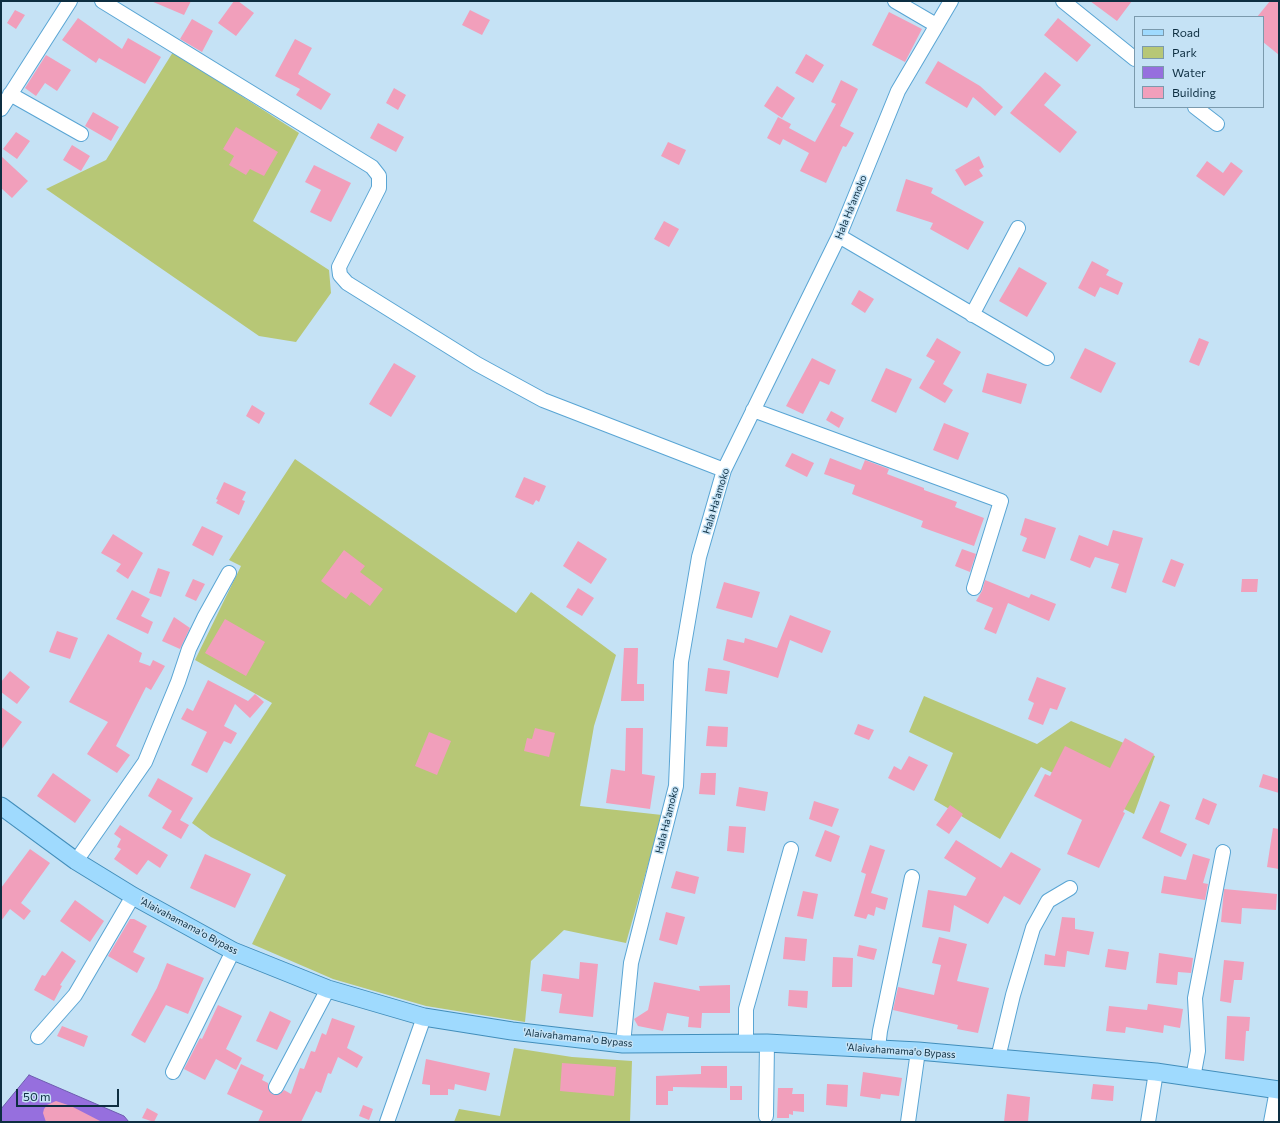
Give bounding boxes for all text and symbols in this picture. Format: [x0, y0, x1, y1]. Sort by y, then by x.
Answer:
legend [1134, 16, 1264, 108]
text: Road [1172, 25, 1200, 39]
text: Park [1172, 45, 1197, 59]
text: Water [1172, 65, 1206, 79]
text: Building [1172, 85, 1216, 99]
street label: Hala Ha'amoko [833, 173, 869, 241]
street label: Hala Ha'amoko [700, 467, 732, 535]
street label: Hala Ha'amoko [653, 785, 681, 855]
street label: 'Alaivahamama'o Bypass [138, 895, 240, 957]
street label: 'Alaivahamama'o Bypass [523, 1026, 633, 1050]
street label: 'Alaivahamama'o Bypass [846, 1041, 956, 1061]
scale bar [18, 1081, 121, 1107]
text: 50 m [23, 1089, 51, 1103]

